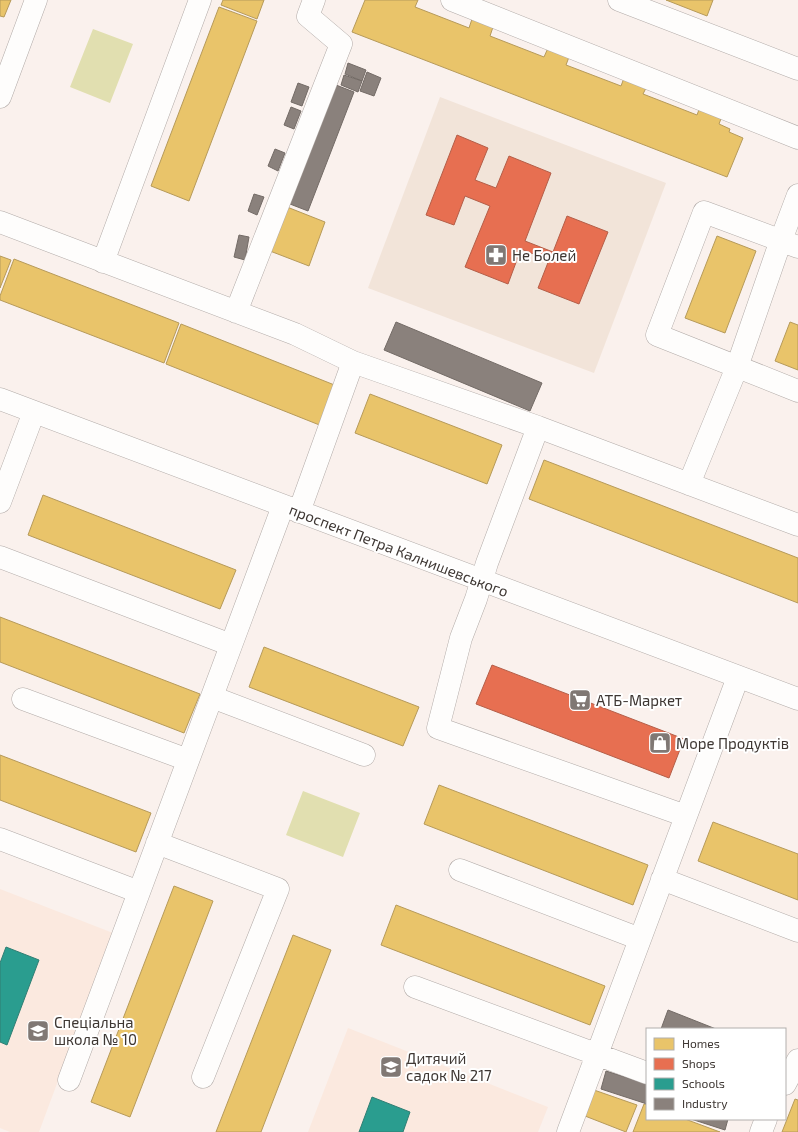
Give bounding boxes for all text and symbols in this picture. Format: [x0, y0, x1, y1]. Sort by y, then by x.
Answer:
pharmacy icon: Не Болей [483, 242, 509, 268]
place label: Не Болей [512, 246, 576, 264]
street label: проспект Петра Калнишевського [287, 500, 511, 600]
supermarket icon: АТБ-Маркет [567, 687, 593, 713]
place label: АТБ-Маркет [596, 691, 682, 709]
shop icon: Море Продуктiв [647, 730, 673, 756]
place label: Море Продуктiв [676, 734, 789, 753]
place label: Спеціальна школа № 10 [54, 1013, 137, 1048]
school or university icon: Спеціальна школа № 10 [25, 1018, 51, 1044]
legend [646, 1028, 786, 1120]
text: Homes [682, 1036, 720, 1050]
place label: Дитячий садок № 217 [406, 1049, 492, 1084]
school or university icon: Дитячий садок № 217 [378, 1054, 404, 1080]
text: Shops [682, 1056, 716, 1070]
text: Schools [682, 1076, 725, 1090]
text: Industry [682, 1096, 728, 1110]

